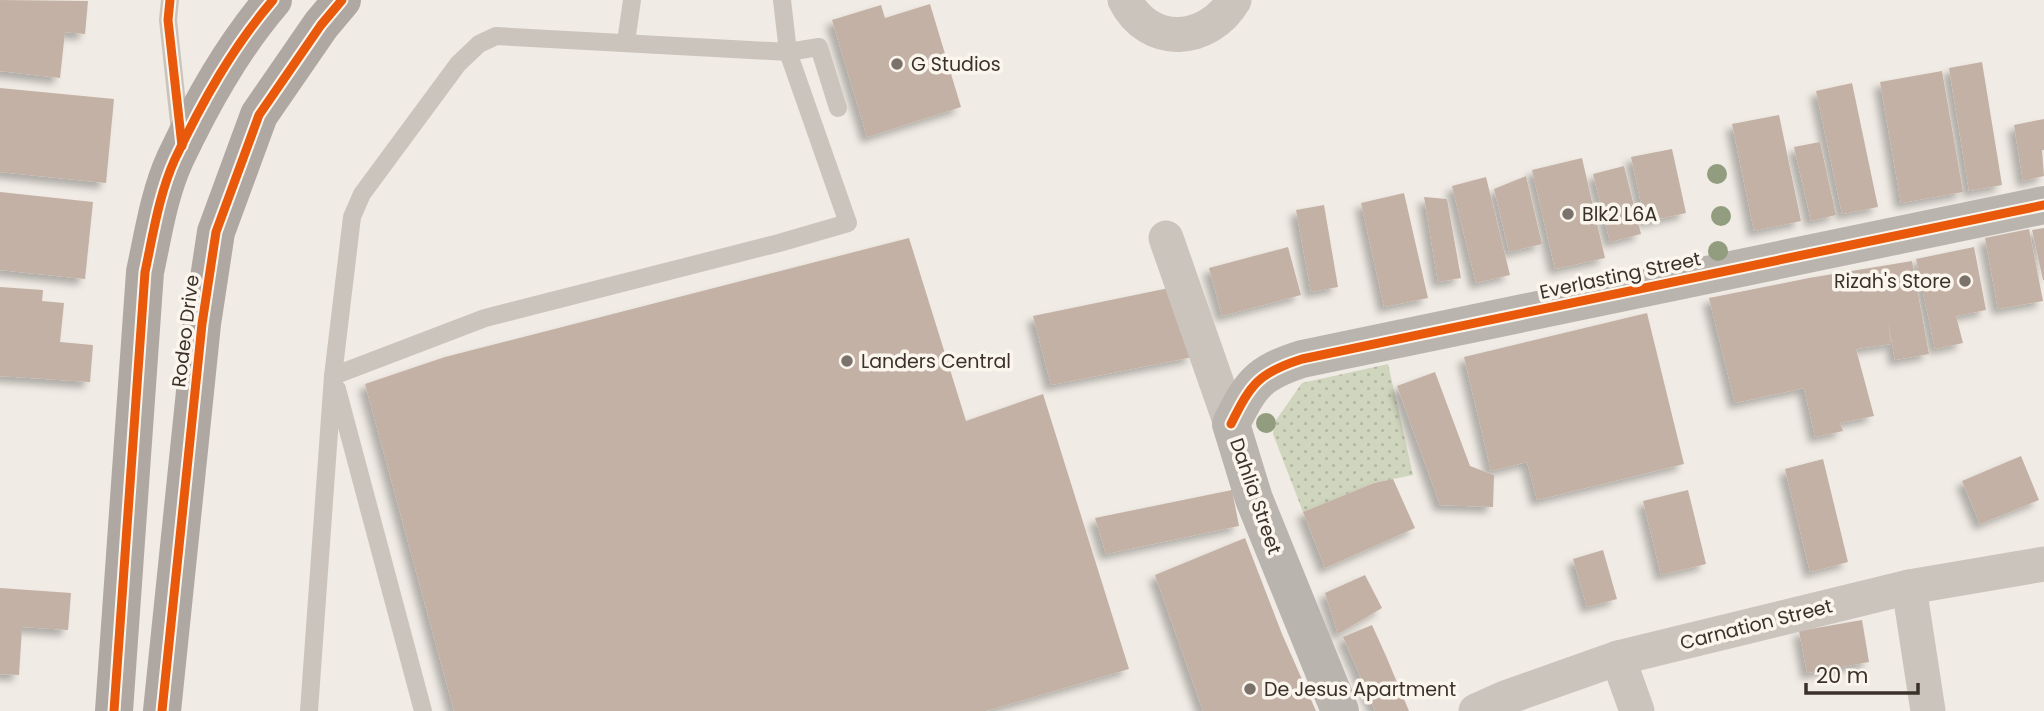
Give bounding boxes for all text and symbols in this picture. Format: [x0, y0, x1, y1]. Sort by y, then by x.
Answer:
place label: G Studios [911, 51, 1001, 78]
marker: G Studios [889, 56, 905, 72]
place label: Blk2 L6A [1582, 201, 1657, 228]
marker: Blk2 L6A [1560, 206, 1576, 222]
street label: Everlasting Street [1537, 245, 1703, 306]
place label: Rizah's Store [1834, 268, 1951, 295]
street label: Rodeo Drive [165, 273, 206, 389]
marker: Rizah's Store [1957, 273, 1973, 289]
place label: Landers Central [861, 348, 1011, 375]
marker: Landers Central [839, 353, 855, 369]
street label: Dahlia Street [1223, 434, 1288, 558]
street label: Carnation Street [1677, 592, 1835, 656]
scale bar [1806, 652, 1918, 696]
text: 20 m [1816, 661, 1869, 690]
place label: De Jesus Apartment [1264, 676, 1456, 703]
marker: De Jesus Apartment [1242, 681, 1258, 697]

